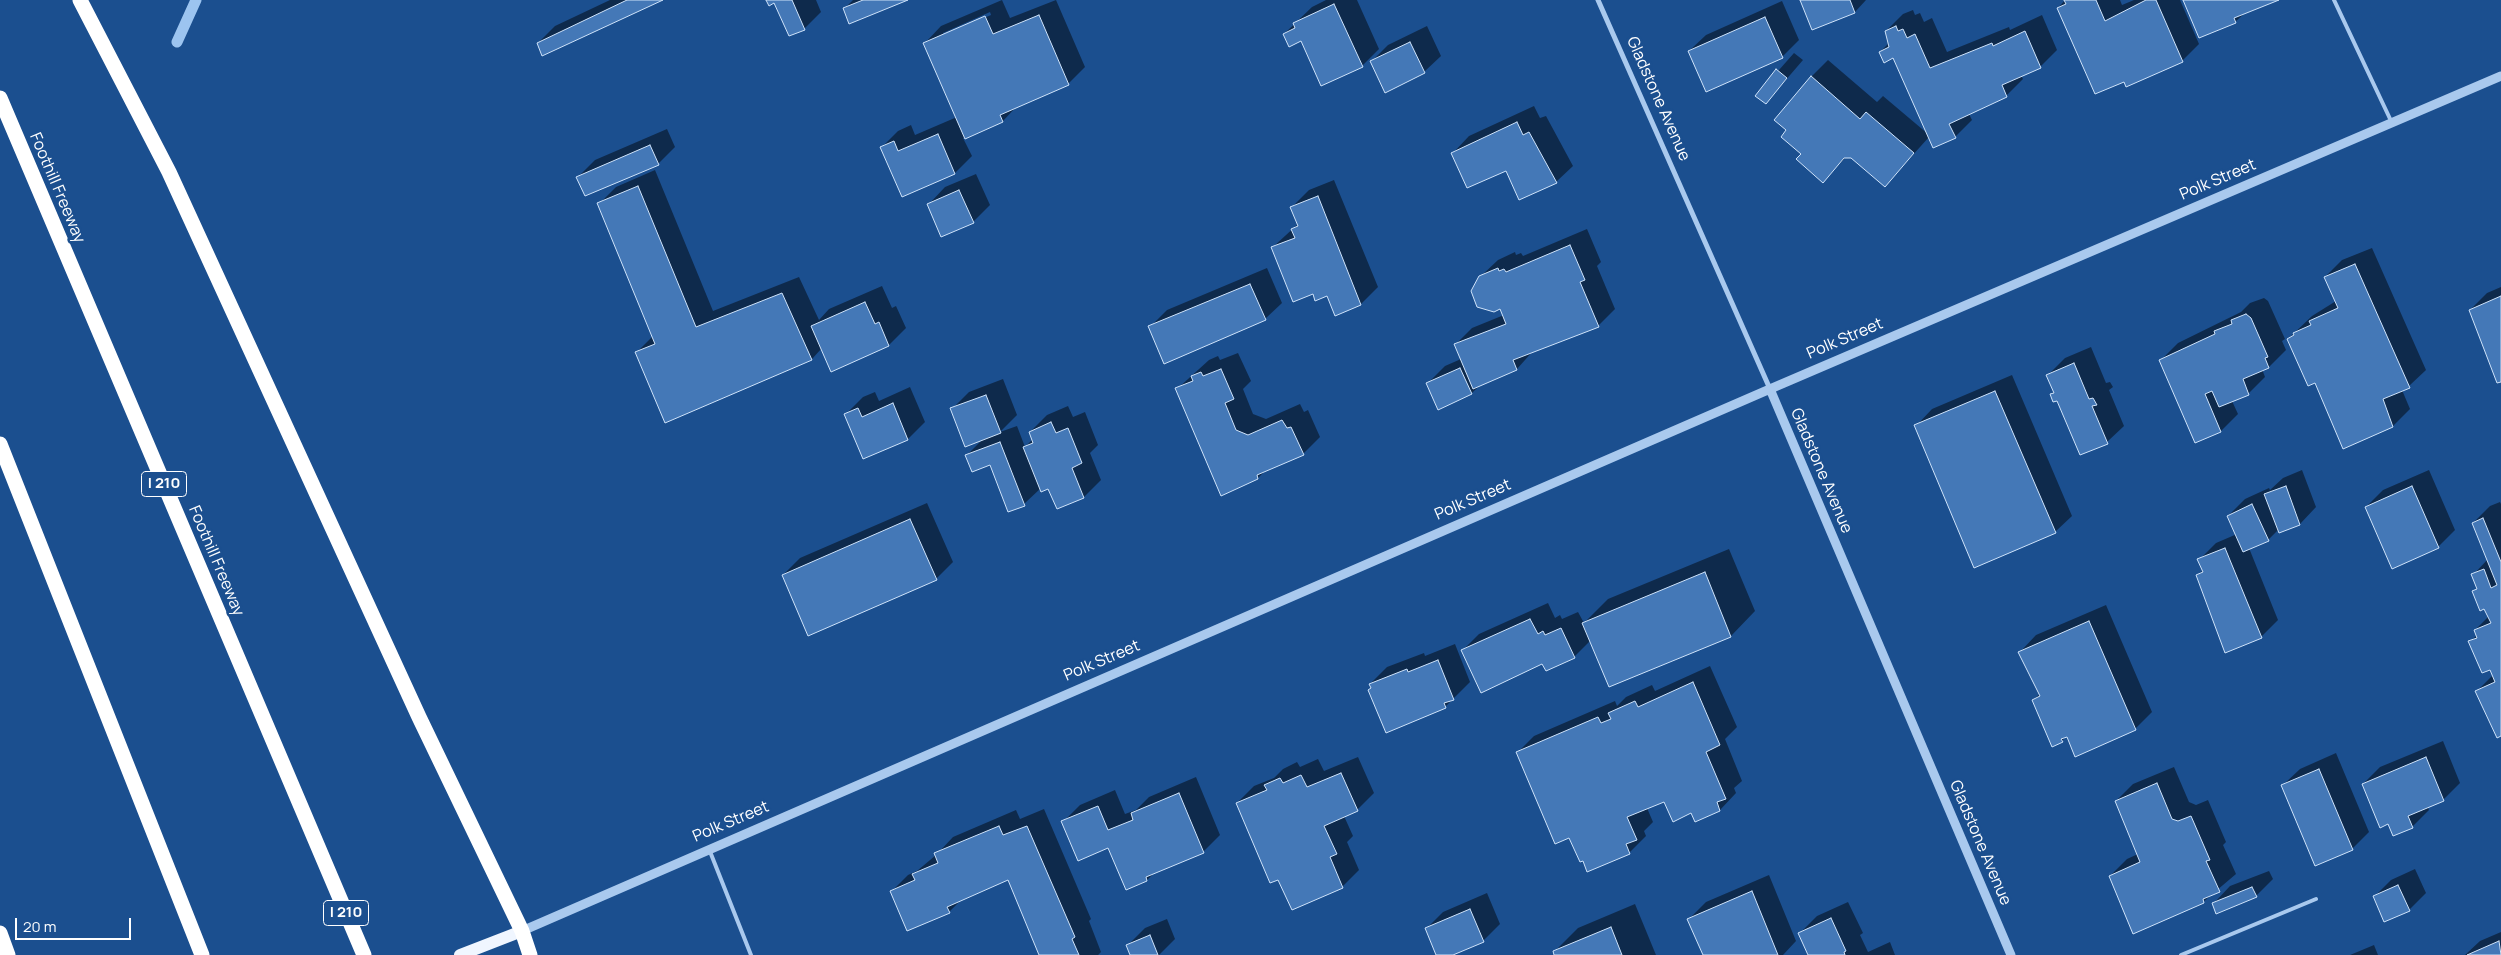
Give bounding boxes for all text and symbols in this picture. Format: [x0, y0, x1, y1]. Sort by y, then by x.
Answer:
street label: Gladstone Avenue [1622, 34, 1694, 164]
street label: Foothill Freeway [25, 130, 89, 246]
street label: Polk Street [2177, 155, 2259, 205]
street label: Polk Street [1804, 314, 1886, 364]
street label: Gladstone Avenue [1786, 406, 1856, 536]
road number: I 210 [142, 472, 186, 496]
street label: Polk Street [1432, 475, 1514, 525]
street label: Foothill Freeway [184, 503, 248, 619]
street label: Polk Street [1061, 636, 1143, 686]
street label: Gladstone Avenue [1945, 778, 2015, 908]
street label: Polk Street [690, 797, 772, 847]
road number: I 210 [324, 900, 368, 926]
scale bar [18, 908, 134, 940]
text: 20 m [23, 916, 56, 937]

